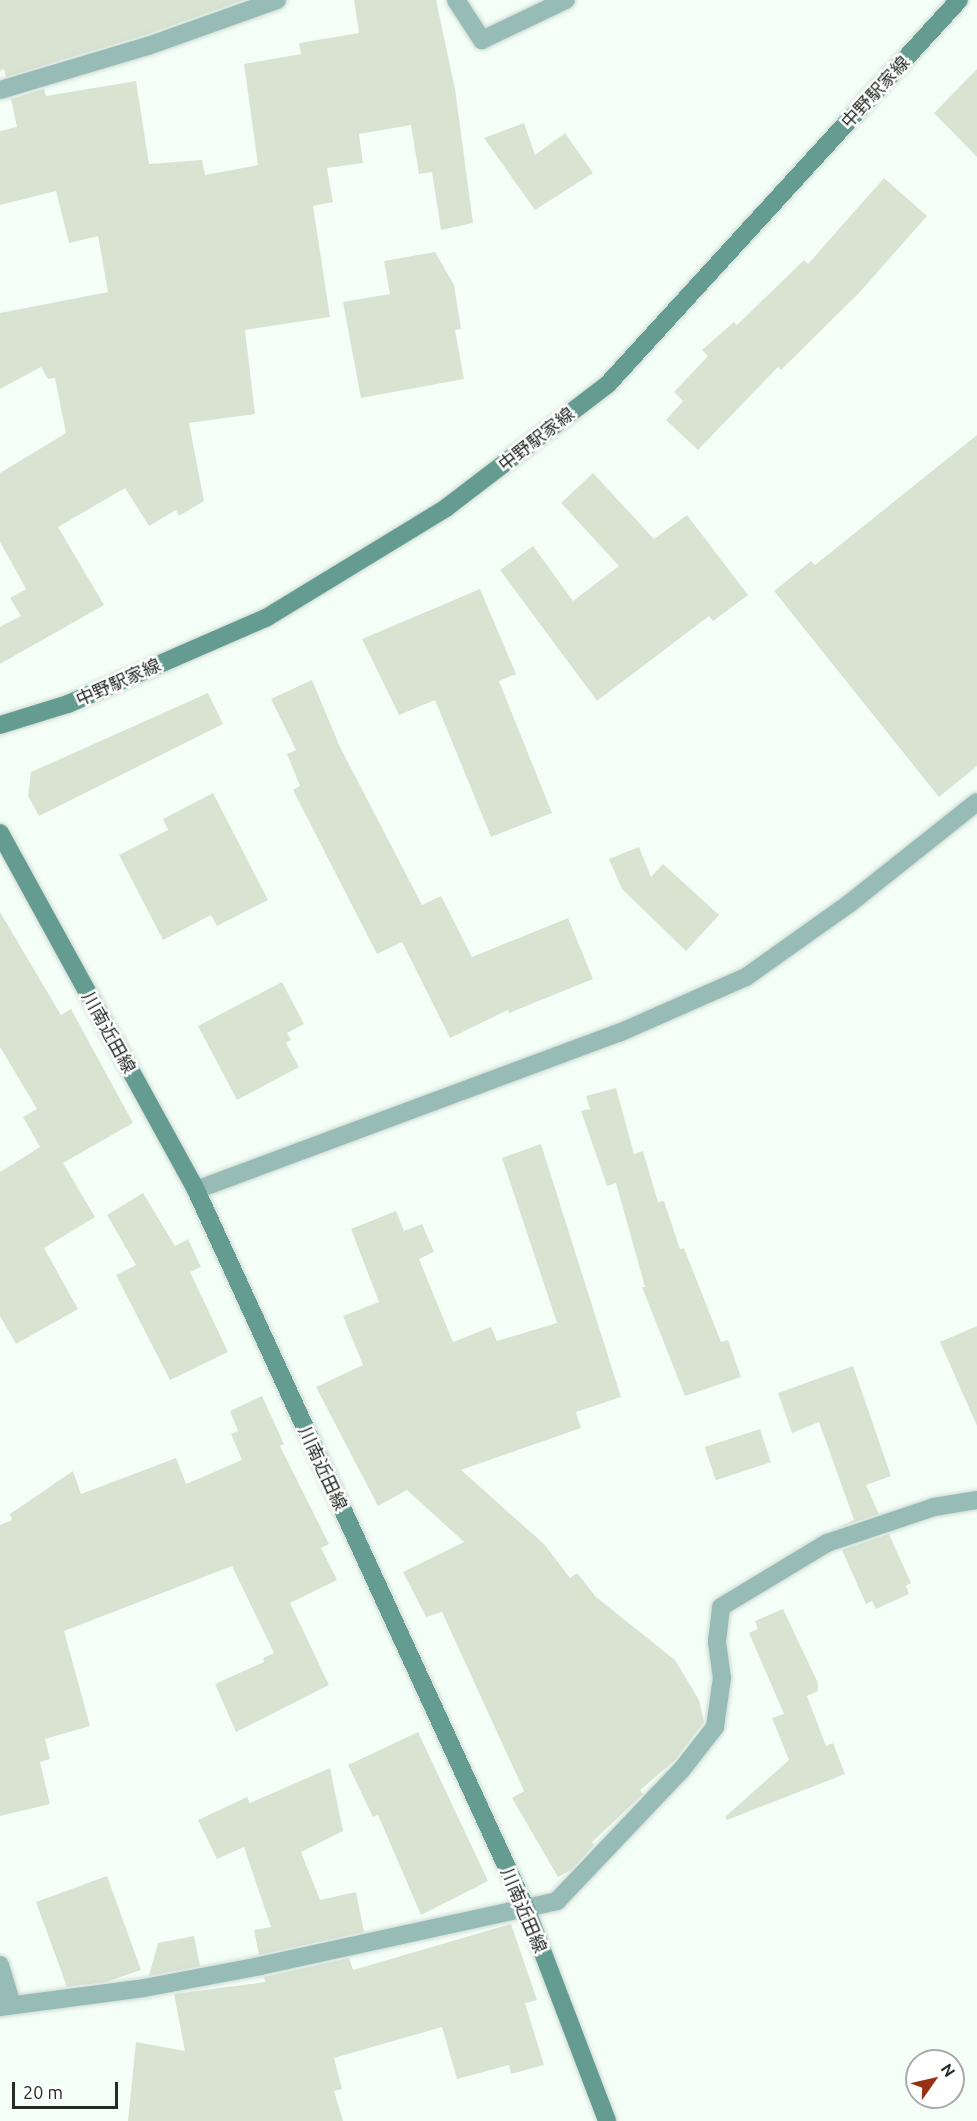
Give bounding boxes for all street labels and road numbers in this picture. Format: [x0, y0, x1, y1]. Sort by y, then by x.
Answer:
street label: 中野駅家線 [836, 52, 914, 132]
street label: 中野駅家線 [494, 403, 578, 475]
street label: 中野駅家線 [72, 654, 164, 710]
street label: 川南近田線 [78, 987, 140, 1077]
street label: 川南近田線 [294, 1423, 352, 1513]
street label: 川南近田線 [496, 1864, 552, 1956]

